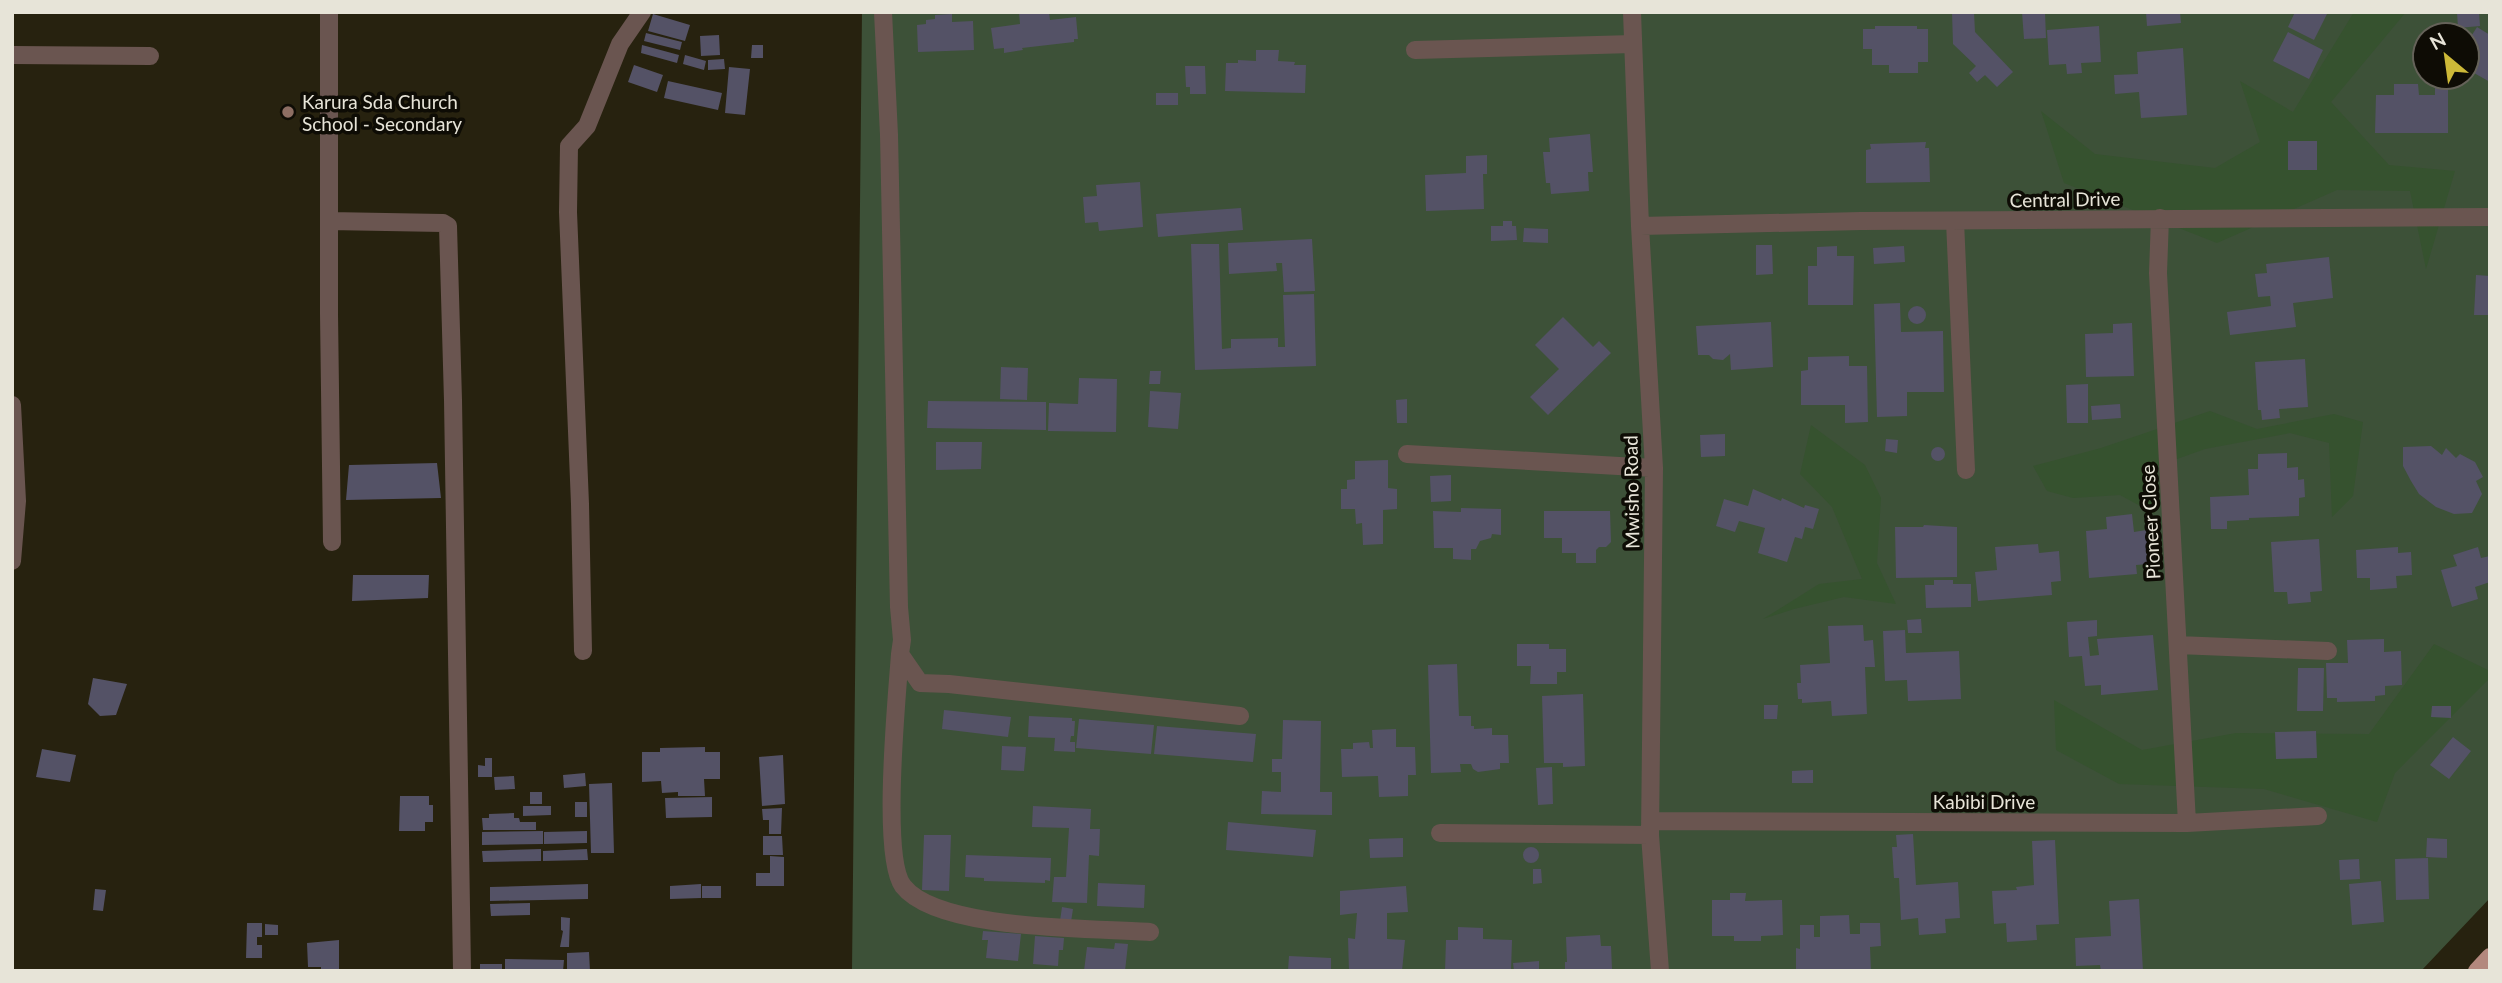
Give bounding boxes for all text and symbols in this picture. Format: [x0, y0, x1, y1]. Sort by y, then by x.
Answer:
north arrow [2411, 21, 2481, 91]
text: N [2426, 27, 2449, 54]
place label: Karura Sda Church School - Secondary [302, 90, 462, 135]
marker: Karura Sda Church School - Secondary [280, 104, 296, 120]
street label: Central Drive [2009, 187, 2121, 211]
street label: Mwisho Road [1619, 435, 1643, 549]
street label: Pioneer Close [2136, 464, 2164, 580]
street label: Kabibi Drive [1933, 790, 2035, 813]

